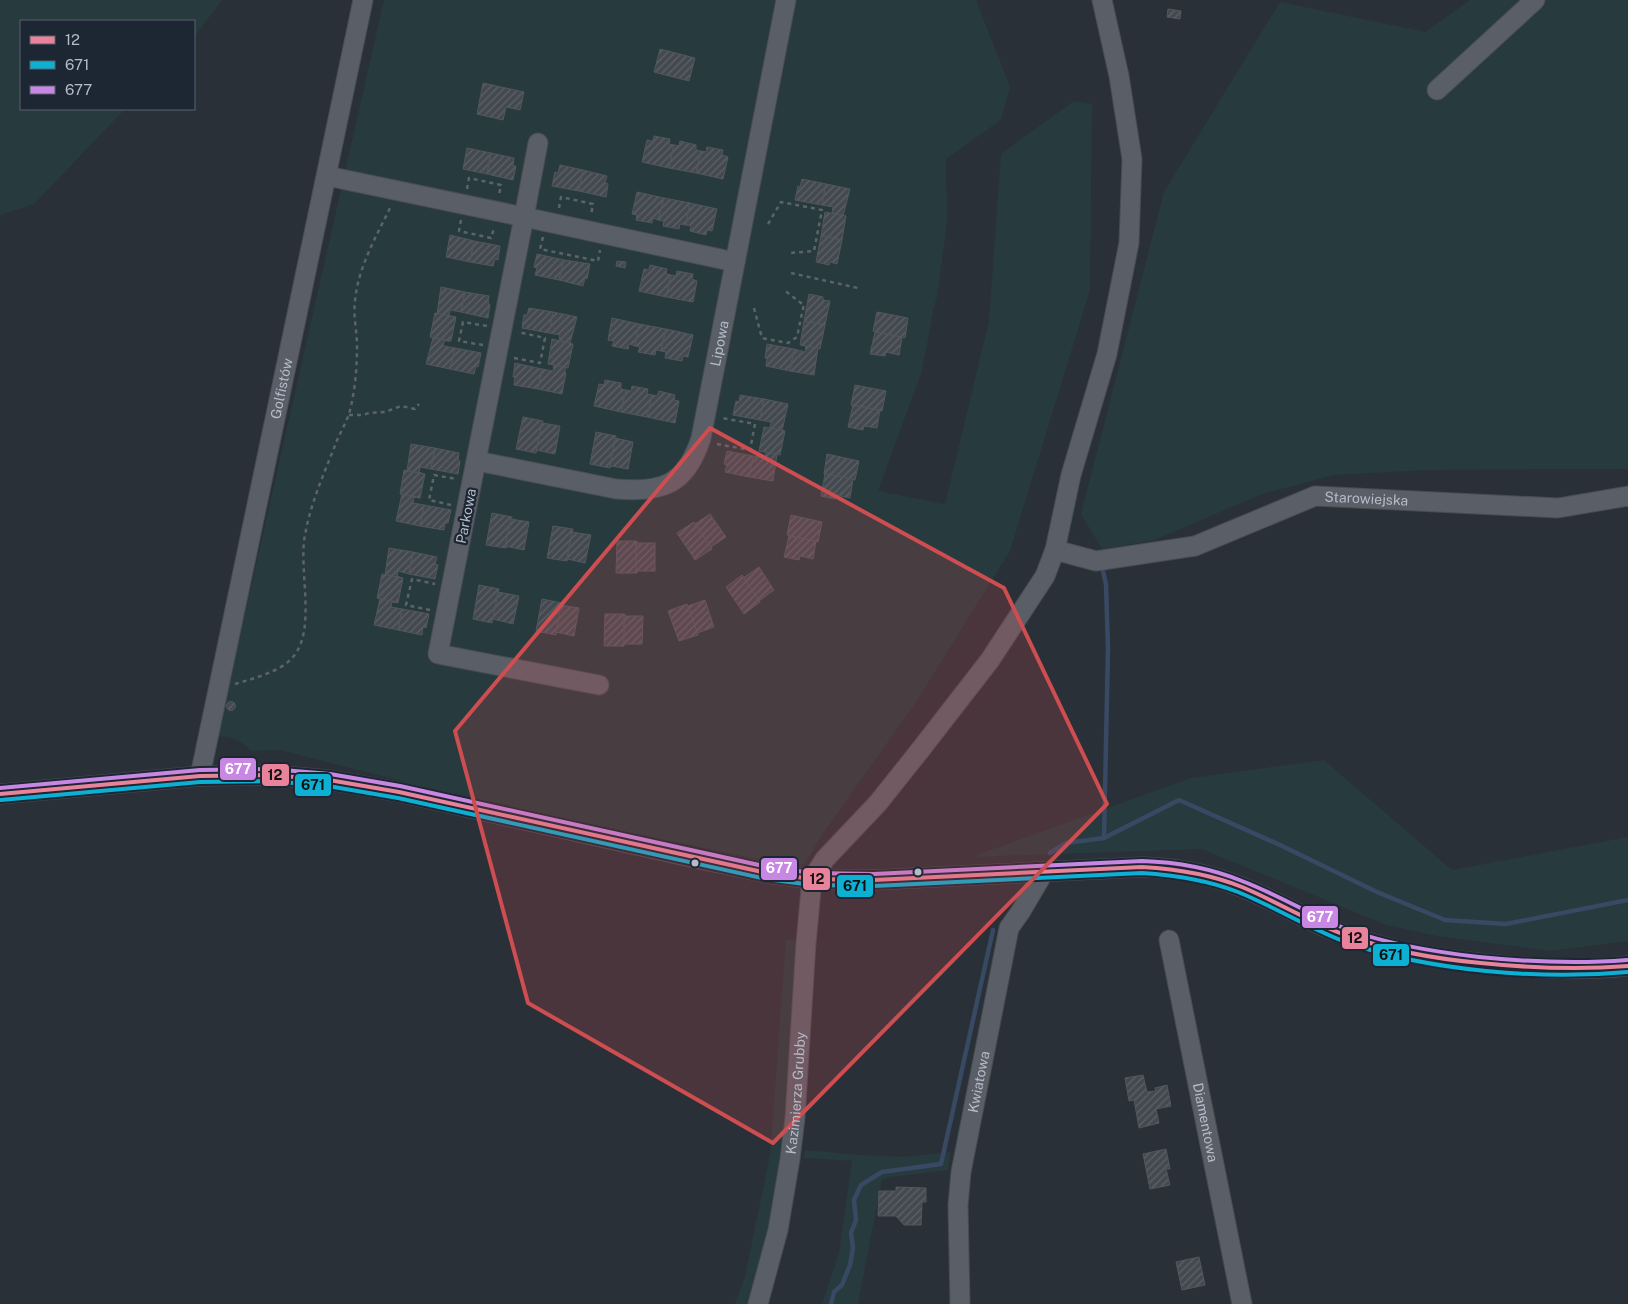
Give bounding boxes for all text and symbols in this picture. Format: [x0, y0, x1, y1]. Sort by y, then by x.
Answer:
legend [20, 20, 195, 110]
text: 12 [65, 31, 80, 48]
text: 671 [65, 56, 89, 73]
text: 677 [65, 81, 92, 98]
street label: Lipowa [707, 319, 732, 368]
street label: Golfistów [267, 356, 296, 420]
street label: Parkowa [453, 487, 479, 545]
street label: Starowiejska [1324, 488, 1409, 509]
line badge: 677 [219, 757, 257, 781]
text: 677 [225, 761, 252, 777]
line badge: 12 [261, 763, 290, 787]
text: 12 [268, 767, 283, 783]
line badge: 671 [294, 773, 332, 797]
text: 671 [301, 777, 325, 793]
line badge: 677 [760, 857, 798, 881]
unlabelled marker [690, 858, 700, 868]
text: 677 [766, 860, 793, 876]
line badge: 12 [802, 867, 831, 891]
unlabelled marker [913, 867, 923, 877]
text: 12 [810, 871, 825, 887]
line badge: 671 [836, 874, 874, 898]
text: 671 [843, 878, 867, 894]
line badge: 677 [1301, 905, 1339, 929]
text: 677 [1307, 909, 1334, 925]
line badge: 12 [1341, 926, 1369, 950]
text: 12 [1348, 930, 1363, 946]
line badge: 671 [1372, 943, 1410, 967]
text: 671 [1379, 947, 1403, 963]
street label: Kazimierza Grubby [783, 1031, 808, 1155]
street label: Kwiatowa [965, 1050, 993, 1114]
street label: Diamentowa [1190, 1081, 1221, 1163]

